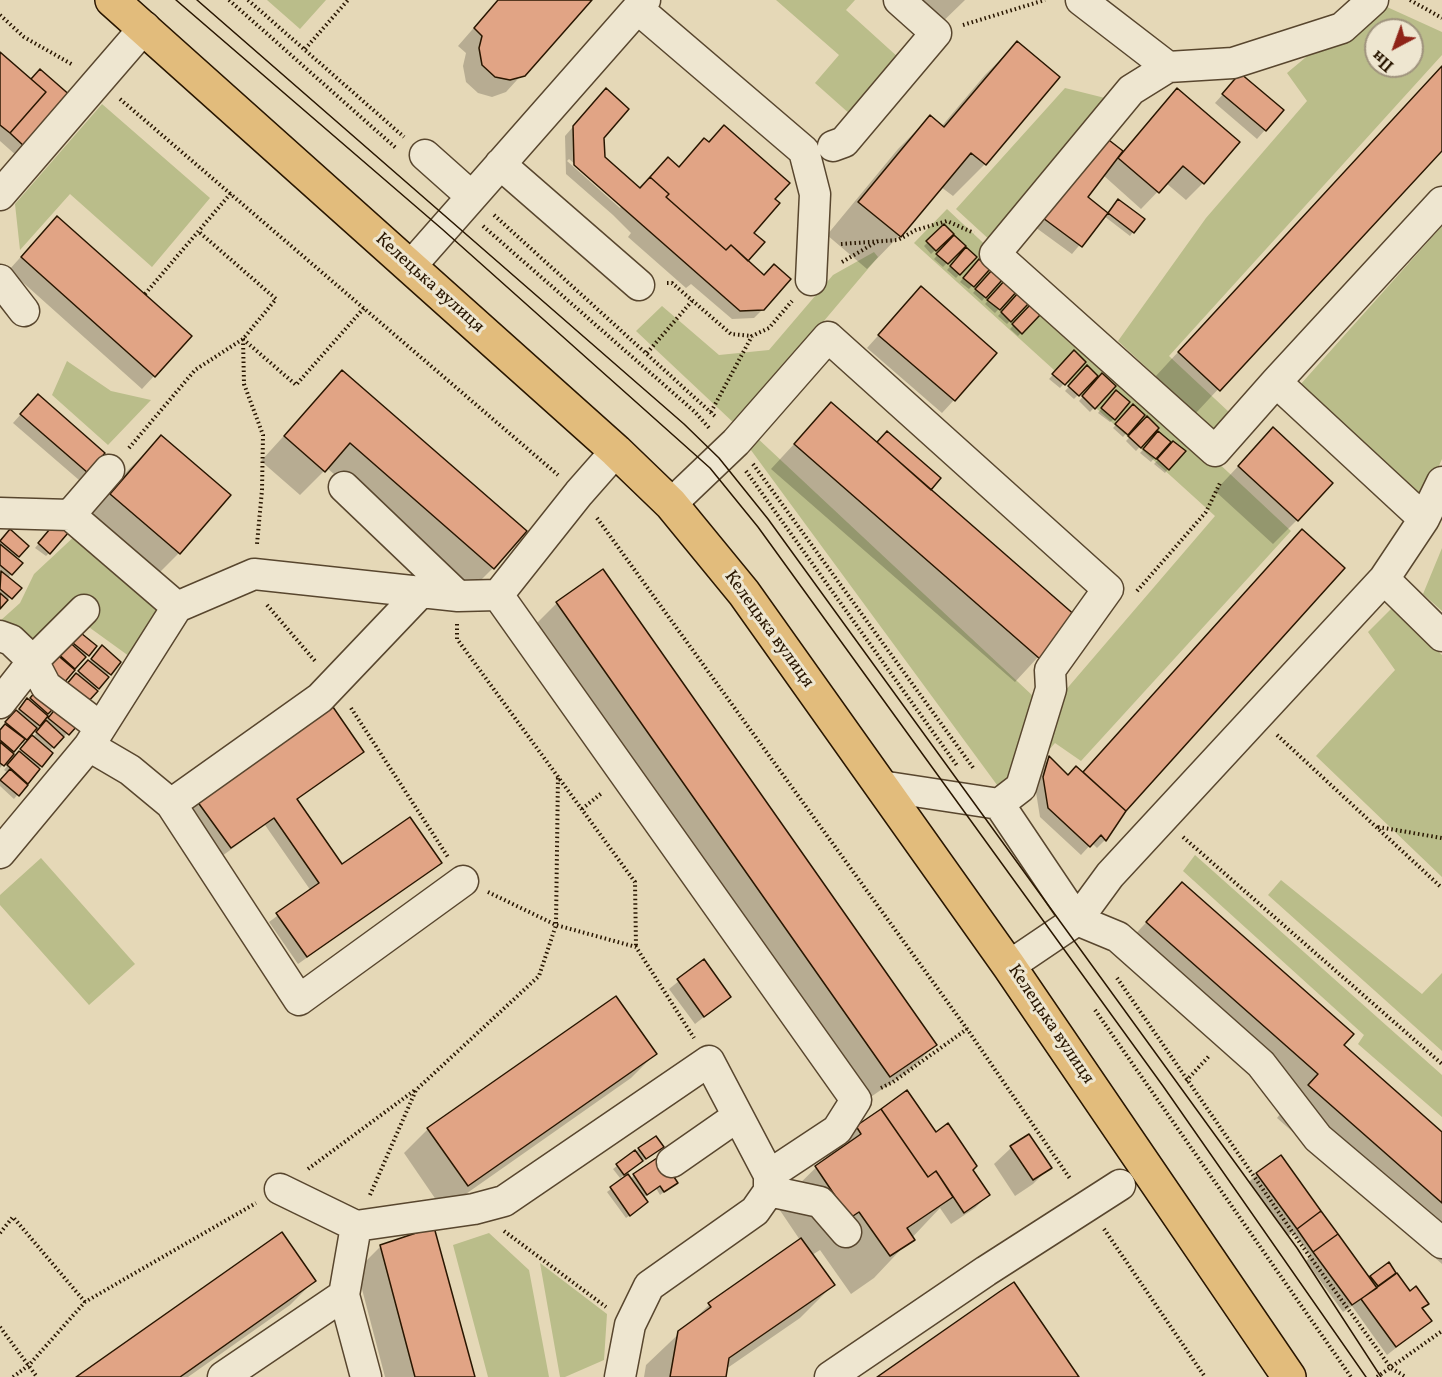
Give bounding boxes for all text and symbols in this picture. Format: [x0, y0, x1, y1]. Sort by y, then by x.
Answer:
north arrow [1364, 18, 1424, 78]
text: Пн [1368, 44, 1399, 76]
street label: Келецька вулиця [370, 229, 488, 339]
street label: Келецька вулиця [718, 567, 818, 693]
street label: Келецька вулиця [1002, 961, 1098, 1089]

